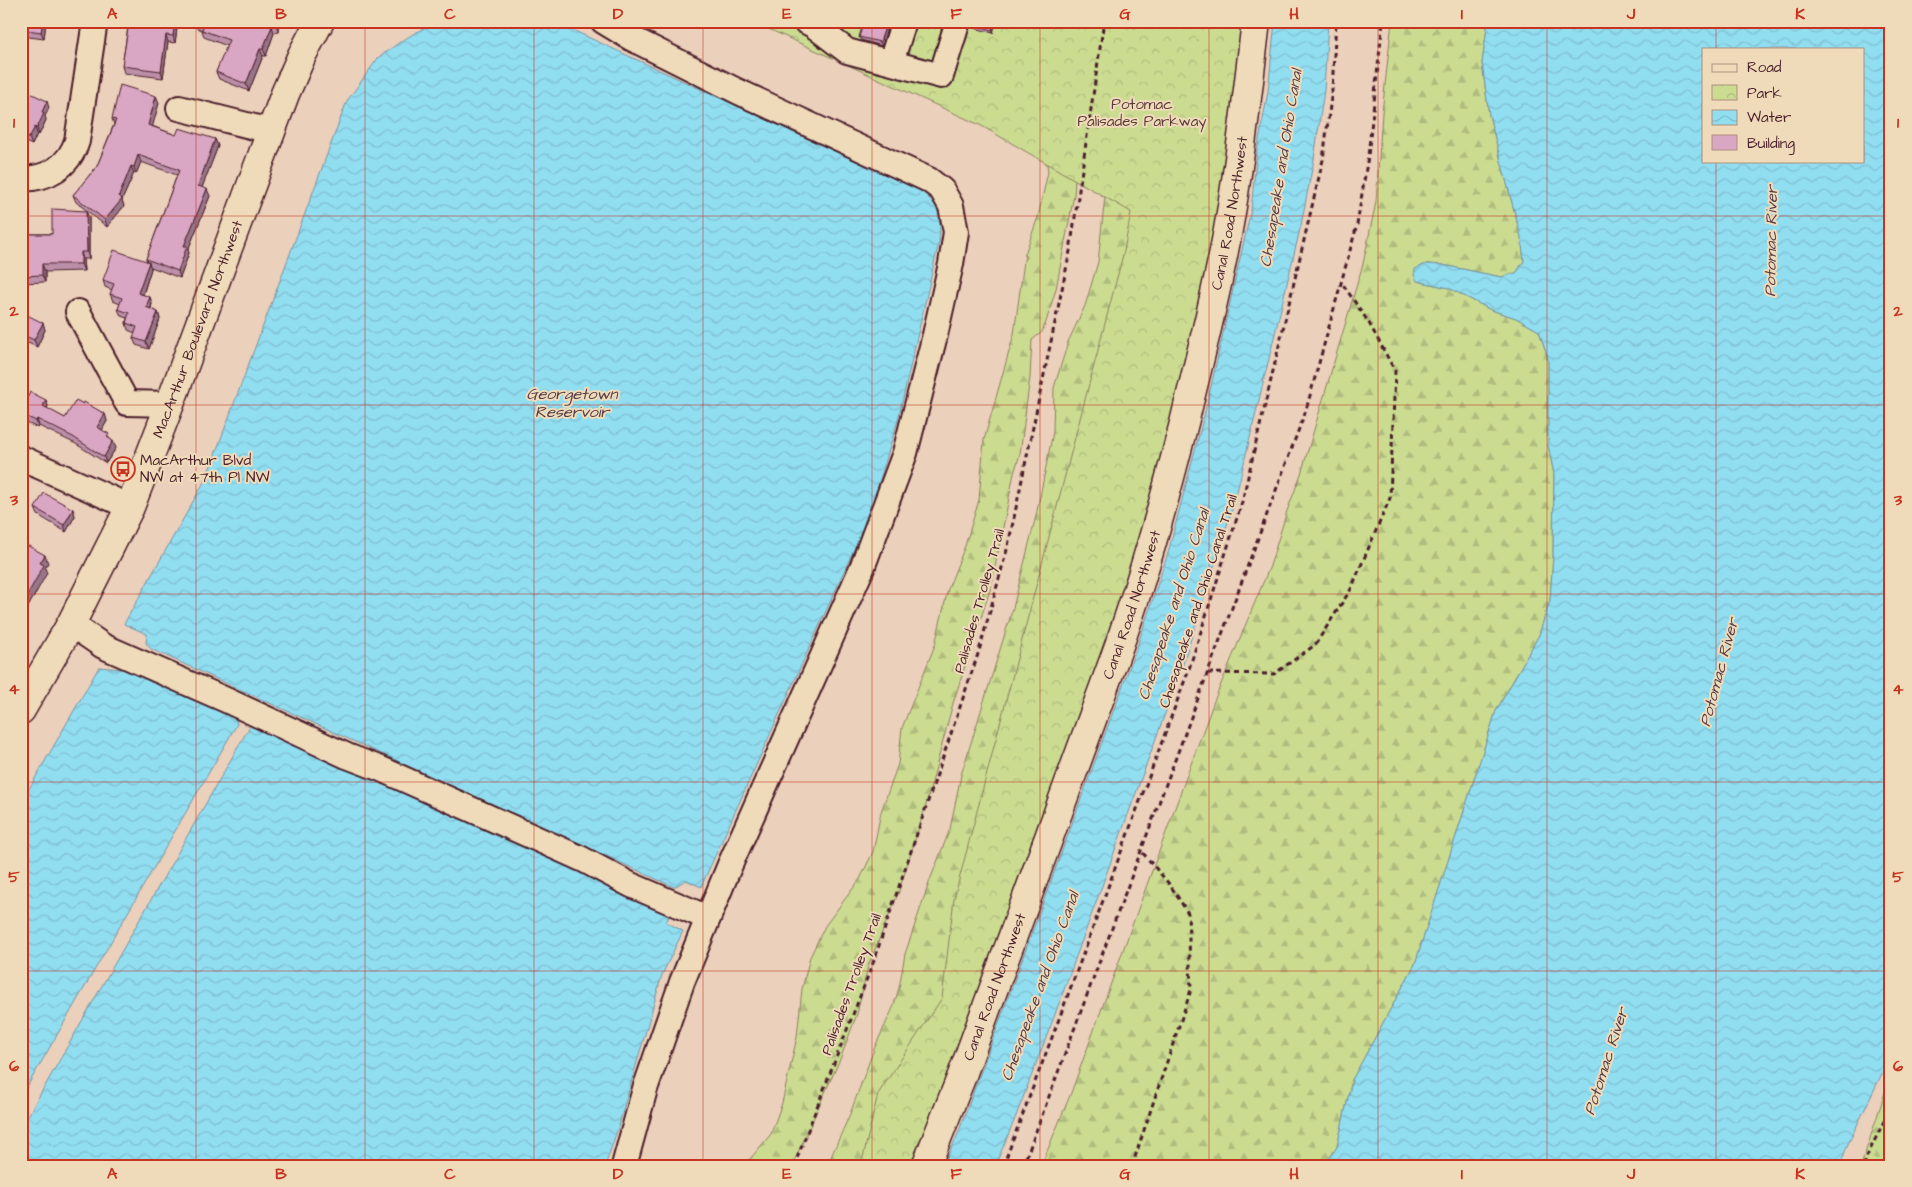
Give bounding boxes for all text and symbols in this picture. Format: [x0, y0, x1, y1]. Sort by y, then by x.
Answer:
text: A [107, 3, 118, 25]
text: B [275, 3, 287, 25]
text: C [444, 3, 456, 25]
text: D [613, 3, 624, 25]
text: E [782, 3, 792, 25]
text: F [950, 3, 962, 25]
text: G [1119, 3, 1131, 25]
text: H [1289, 3, 1299, 25]
text: I [1461, 3, 1463, 25]
text: J [1626, 3, 1636, 25]
text: K [1795, 3, 1805, 25]
legend [1702, 48, 1864, 162]
text: Road [1747, 57, 1782, 78]
water label: Chesapeake and Ohio Canal [1254, 65, 1308, 269]
text: Park [1747, 83, 1782, 104]
park label: Potomac Palisades Parkway [1077, 94, 1207, 133]
text: Water [1747, 107, 1791, 128]
text: 1 [13, 112, 16, 134]
text: 1 [1897, 112, 1900, 134]
text: Building [1747, 133, 1795, 155]
street label: Canal Road Northwest [1206, 135, 1253, 292]
water label: Potomac River [1759, 183, 1783, 297]
street label: MacArthur Boulevard Northwest [148, 217, 248, 441]
text: 2 [8, 300, 19, 322]
text: 2 [1892, 300, 1903, 322]
water label: Georgetown Reservoir [527, 383, 619, 423]
place label: MacArthur Blvd NW at 47th Pl NW [140, 450, 270, 488]
bus stop icon: MacArthur Blvd NW at 47th Pl NW [110, 456, 136, 482]
text: 3 [9, 489, 19, 511]
text: 3 [1893, 489, 1903, 511]
street label: Chesapeake and Ohio Canal Trail [1155, 492, 1241, 710]
water label: Chesapeake and Ohio Canal [1133, 506, 1213, 702]
street label: Palisades Trolley Trail [949, 526, 1011, 676]
street label: Canal Road Northwest [1098, 528, 1166, 682]
water label: Potomac River [1694, 614, 1745, 729]
text: 4 [9, 678, 20, 700]
text: 4 [1893, 678, 1904, 700]
text: 5 [8, 866, 20, 888]
text: 5 [1892, 866, 1904, 888]
water label: Chesapeake and Ohio Canal [995, 886, 1085, 1084]
street label: Palisades Trolley Trail [816, 910, 888, 1058]
street label: Canal Road Northwest [958, 910, 1031, 1064]
water label: Potomac River [1578, 1003, 1634, 1118]
text: 6 [9, 1055, 19, 1077]
text: 6 [1893, 1055, 1903, 1077]
text: A [107, 1163, 118, 1185]
text: B [275, 1163, 287, 1185]
text: C [444, 1163, 456, 1185]
text: D [613, 1163, 624, 1185]
text: E [782, 1163, 792, 1185]
text: F [950, 1163, 962, 1185]
text: G [1119, 1163, 1131, 1185]
text: H [1289, 1163, 1299, 1185]
text: I [1461, 1163, 1463, 1185]
text: J [1626, 1163, 1636, 1185]
text: K [1795, 1163, 1805, 1185]

